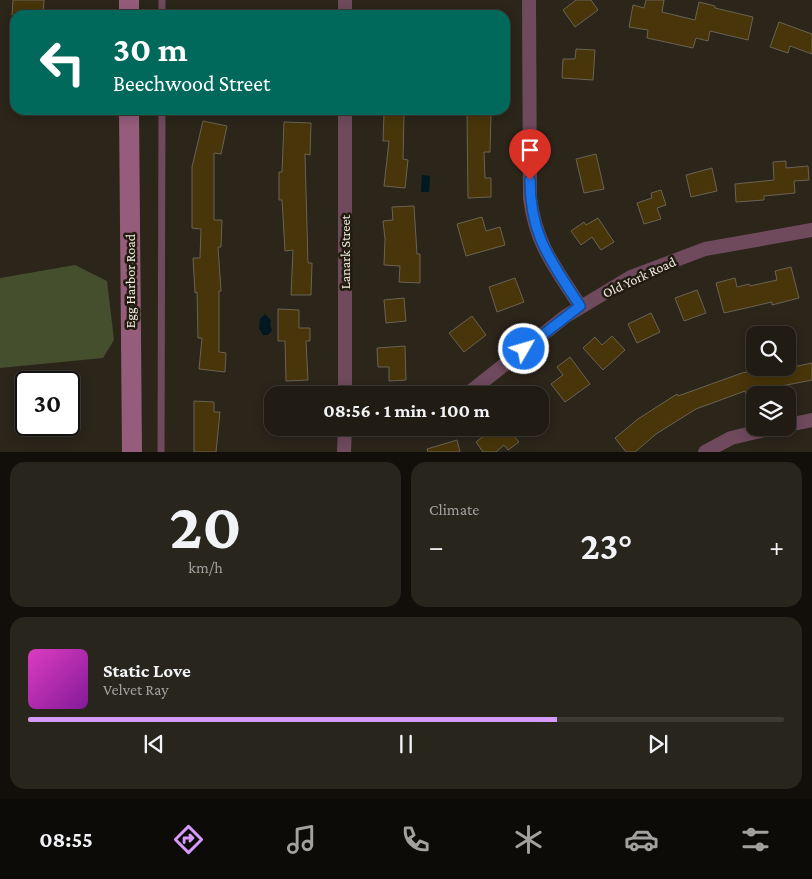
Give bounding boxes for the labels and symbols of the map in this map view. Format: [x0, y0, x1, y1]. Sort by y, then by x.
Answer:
pin [509, 129, 551, 180]
street label: Lanark Street [337, 214, 353, 289]
street label: Egg Harbor Road [122, 233, 138, 328]
street label: Old York Road [600, 253, 679, 301]
position arrow [497, 322, 549, 374]
speed limit sign: 30 [15, 371, 80, 436]

